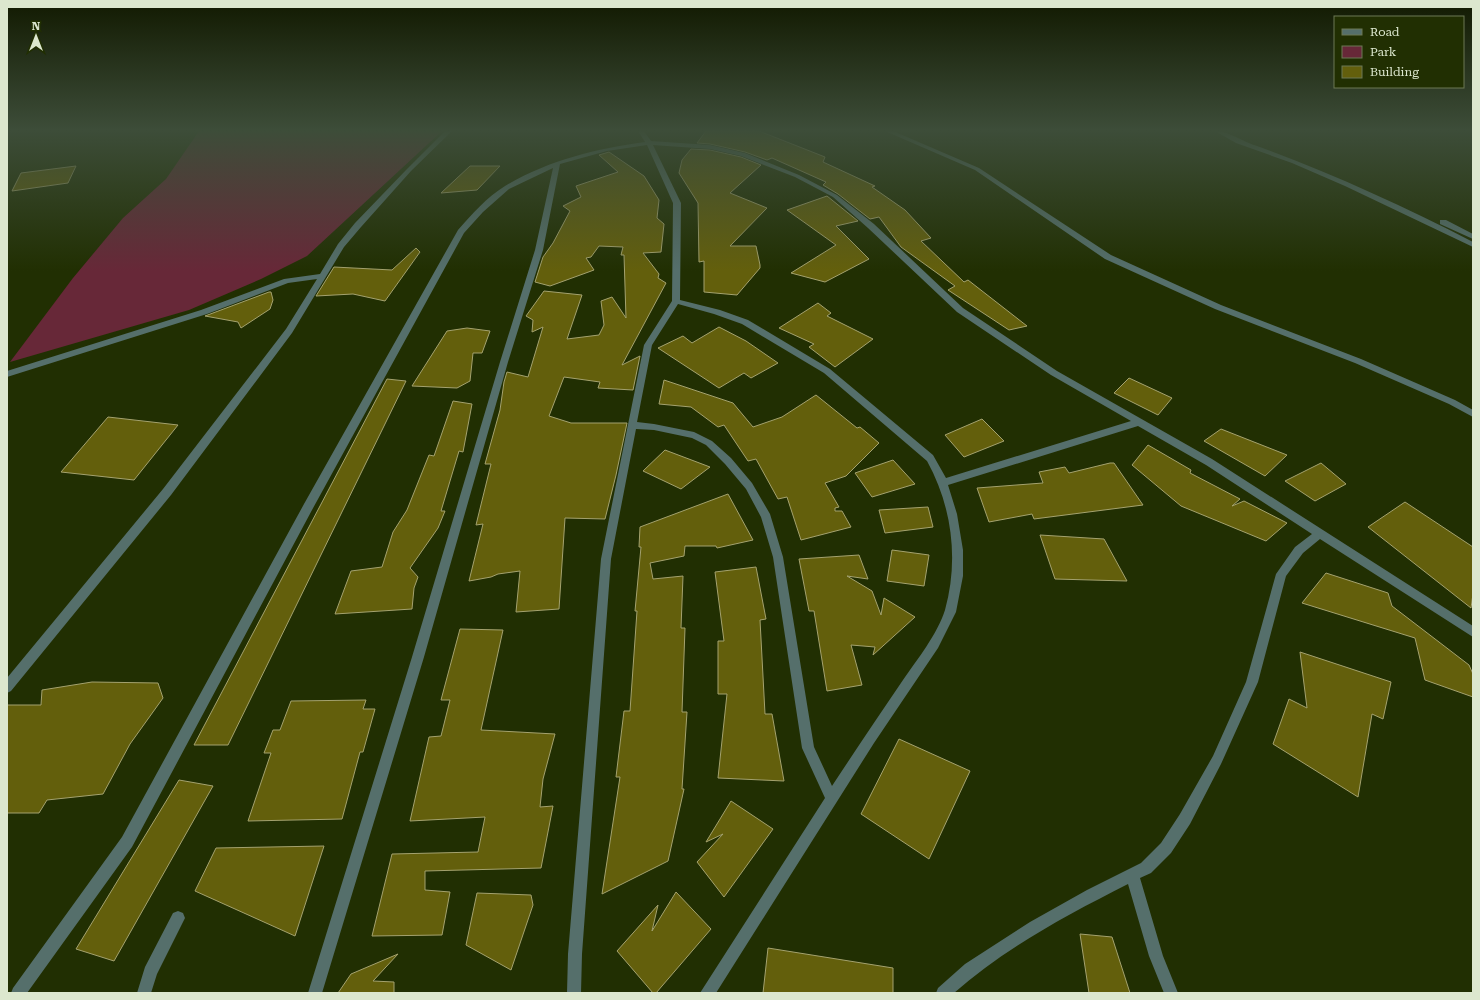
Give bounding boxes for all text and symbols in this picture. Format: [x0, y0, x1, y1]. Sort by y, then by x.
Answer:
north arrow [16, 16, 56, 56]
legend [1334, 16, 1464, 88]
text: N [32, 20, 41, 33]
text: Road [1370, 25, 1400, 39]
text: Park [1370, 45, 1397, 59]
text: Building [1370, 65, 1419, 79]

